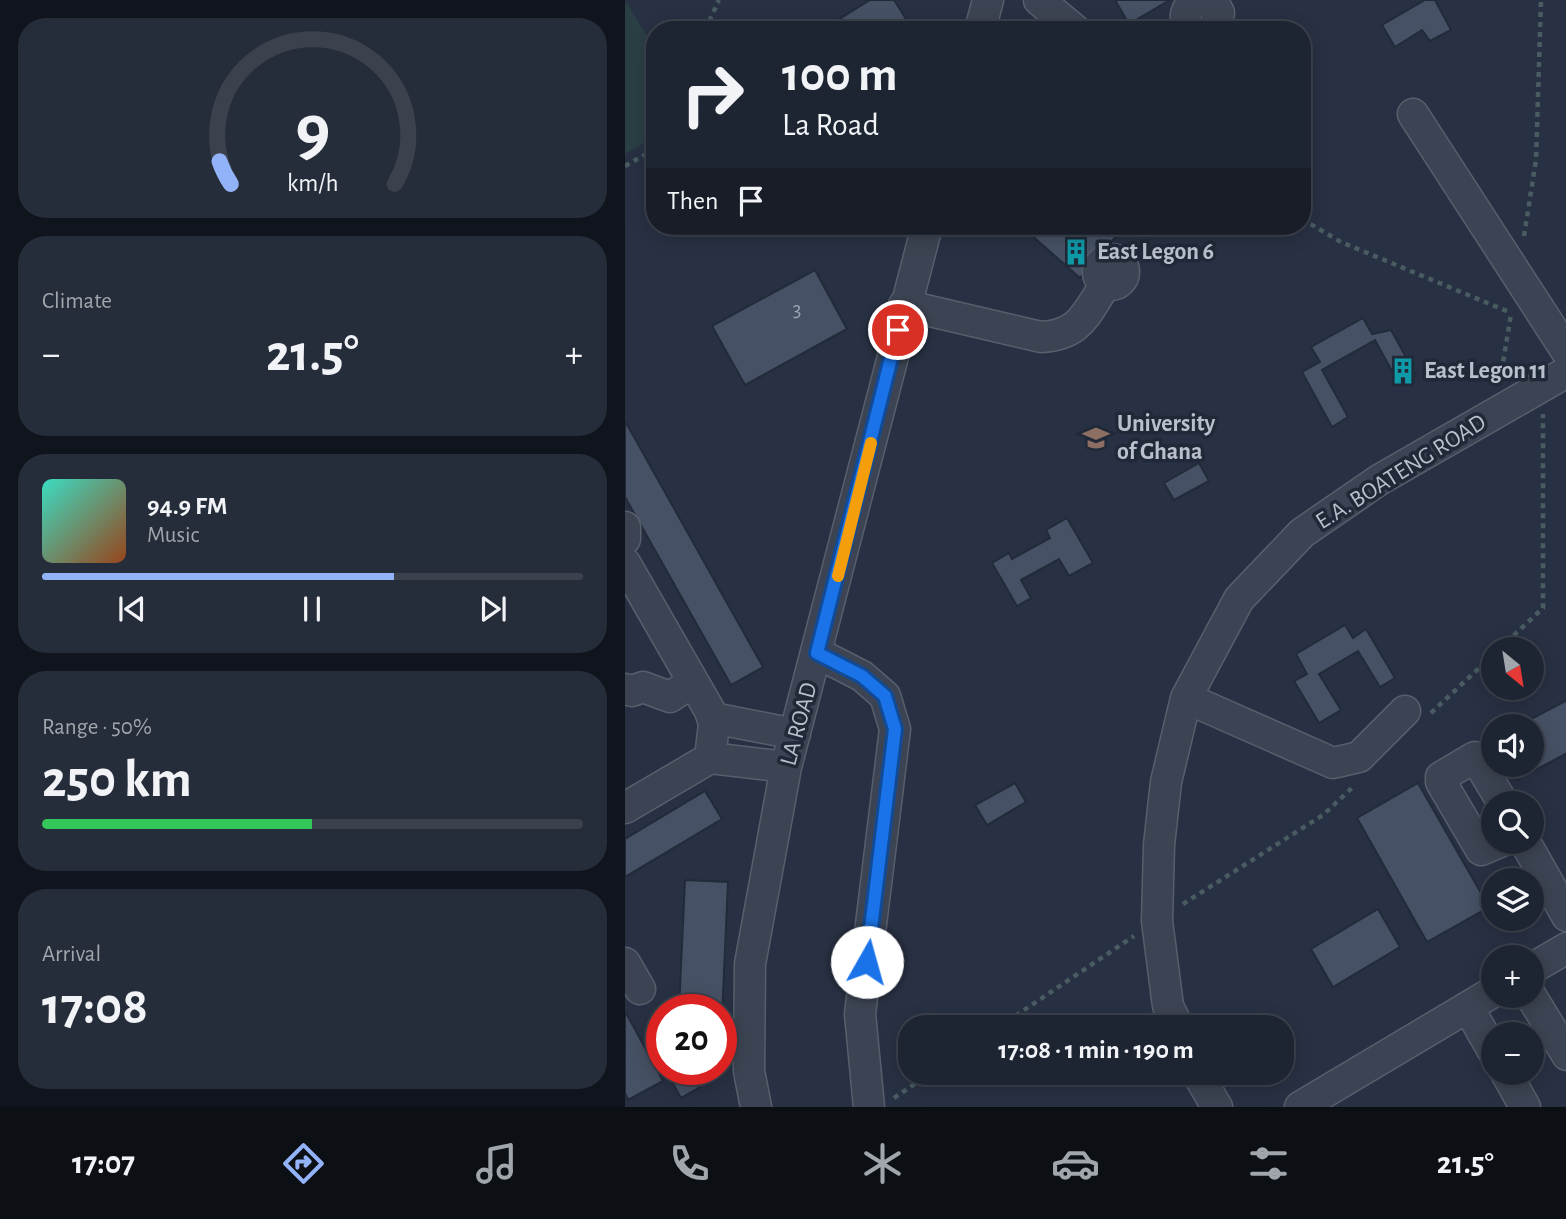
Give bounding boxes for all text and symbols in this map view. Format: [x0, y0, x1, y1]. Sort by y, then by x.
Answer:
icon: right [667, 49, 758, 140]
text: 100 m [782, 51, 898, 100]
text: 9 [295, 96, 330, 169]
text: La Road [782, 109, 879, 141]
text: km/h [287, 171, 338, 196]
icon: arrive [732, 182, 770, 220]
text: Then [667, 188, 718, 214]
building icon: East Legon 6 [1061, 237, 1091, 267]
place label: East Legon 6 [1097, 240, 1214, 264]
text: Climate [42, 290, 112, 313]
house number: 3 [793, 299, 801, 320]
pin [868, 300, 928, 360]
icon: arrive [879, 311, 917, 349]
text: 21.5° [266, 328, 359, 380]
text: − [42, 336, 60, 374]
text: + [565, 336, 583, 374]
building icon: East Legon 11 [1388, 356, 1418, 386]
place label: East Legon 11 [1424, 359, 1547, 383]
street label: E.A. BOATENG ROAD [1312, 410, 1490, 534]
place label: University of Ghana [1117, 412, 1216, 464]
school or university icon: University of Ghana [1081, 423, 1111, 453]
text: 94.9 FM [147, 493, 227, 519]
text: Music [147, 524, 199, 547]
icon: previous [113, 590, 151, 628]
icon: pause [293, 590, 331, 628]
icon: next [474, 590, 512, 628]
north arrow [1481, 637, 1544, 700]
map controls [1481, 637, 1544, 1085]
street label: LA ROAD [776, 680, 822, 768]
button: sound [1481, 714, 1544, 777]
text: Range · 50% [42, 716, 152, 739]
text: 250 km [42, 754, 192, 806]
button: search [1481, 791, 1544, 854]
button: layers [1481, 868, 1544, 931]
position arrow [830, 925, 904, 999]
text: Arrival [42, 943, 101, 966]
button: + [1481, 945, 1544, 1008]
text: 17:08 [42, 981, 148, 1033]
speed limit sign: 20 [646, 994, 737, 1085]
button: − [1481, 1022, 1544, 1085]
text: 17:08 · 1 min · 190 m [998, 1037, 1194, 1063]
icon: directions [279, 1139, 328, 1188]
icon: music [472, 1139, 521, 1188]
icon: phone [665, 1139, 714, 1188]
icon: climate [858, 1139, 907, 1188]
icon: car [1051, 1139, 1100, 1188]
icon: filters [1244, 1139, 1293, 1188]
text: 17:07 [72, 1147, 135, 1179]
text: 21.5° [1437, 1147, 1494, 1179]

